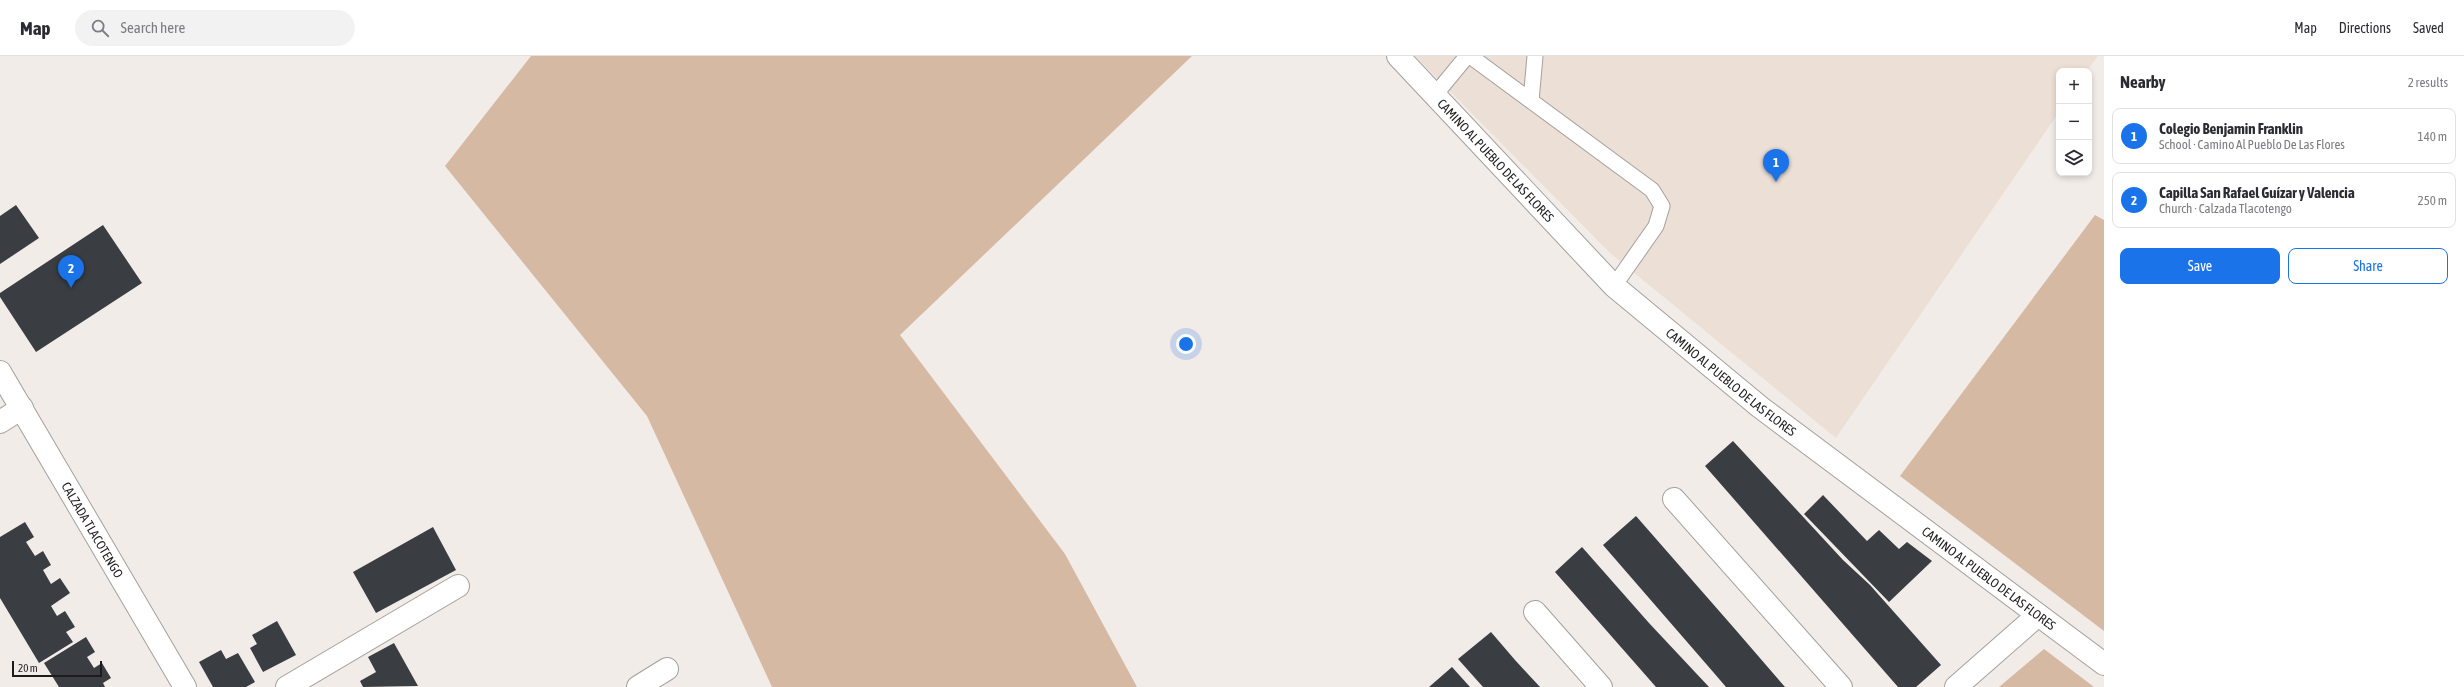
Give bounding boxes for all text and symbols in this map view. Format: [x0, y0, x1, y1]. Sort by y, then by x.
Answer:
search box [75, 10, 355, 46]
text: Map [20, 17, 51, 39]
icon: search [89, 17, 111, 39]
text: Search here [121, 19, 185, 36]
text: Map [2294, 20, 2317, 36]
text: Directions [2339, 20, 2391, 36]
text: Saved [2413, 20, 2444, 36]
map controls [2056, 68, 2092, 176]
button: + [2056, 68, 2092, 104]
text: Nearby [2120, 72, 2166, 92]
text: 2 results [2408, 75, 2448, 90]
street label: CAMINO AL PUEBLO DE LAS FLORES [1434, 96, 1557, 225]
button: − [2056, 104, 2092, 140]
text: Colegio Benjamin Franklin [2159, 120, 2303, 137]
text: 1 [2131, 129, 2137, 144]
text: 140 m [2418, 129, 2447, 144]
text: School · Camino Al Pueblo De Las Flores [2159, 137, 2345, 152]
button: layers [2056, 140, 2092, 176]
pin: 1 [1763, 149, 1789, 182]
text: Capilla San Rafael Guízar y Valencia [2159, 184, 2355, 201]
text: 2 [2131, 193, 2137, 208]
text: 250 m [2418, 193, 2447, 208]
text: Church · Calzada Tlacotengo [2159, 201, 2292, 216]
button: Save [2120, 248, 2280, 284]
button: Share [2288, 248, 2448, 284]
pin: 2 [58, 255, 84, 288]
street label: CAMINO AL PUEBLO DE LAS FLORES [1663, 325, 1799, 440]
your location [1176, 334, 1196, 354]
street label: CALZADA TLACOTENGO [58, 480, 126, 581]
street label: CAMINO AL PUEBLO DE LAS FLORES [1919, 524, 2059, 634]
scale bar [12, 659, 102, 678]
text: 20 m [18, 662, 38, 674]

